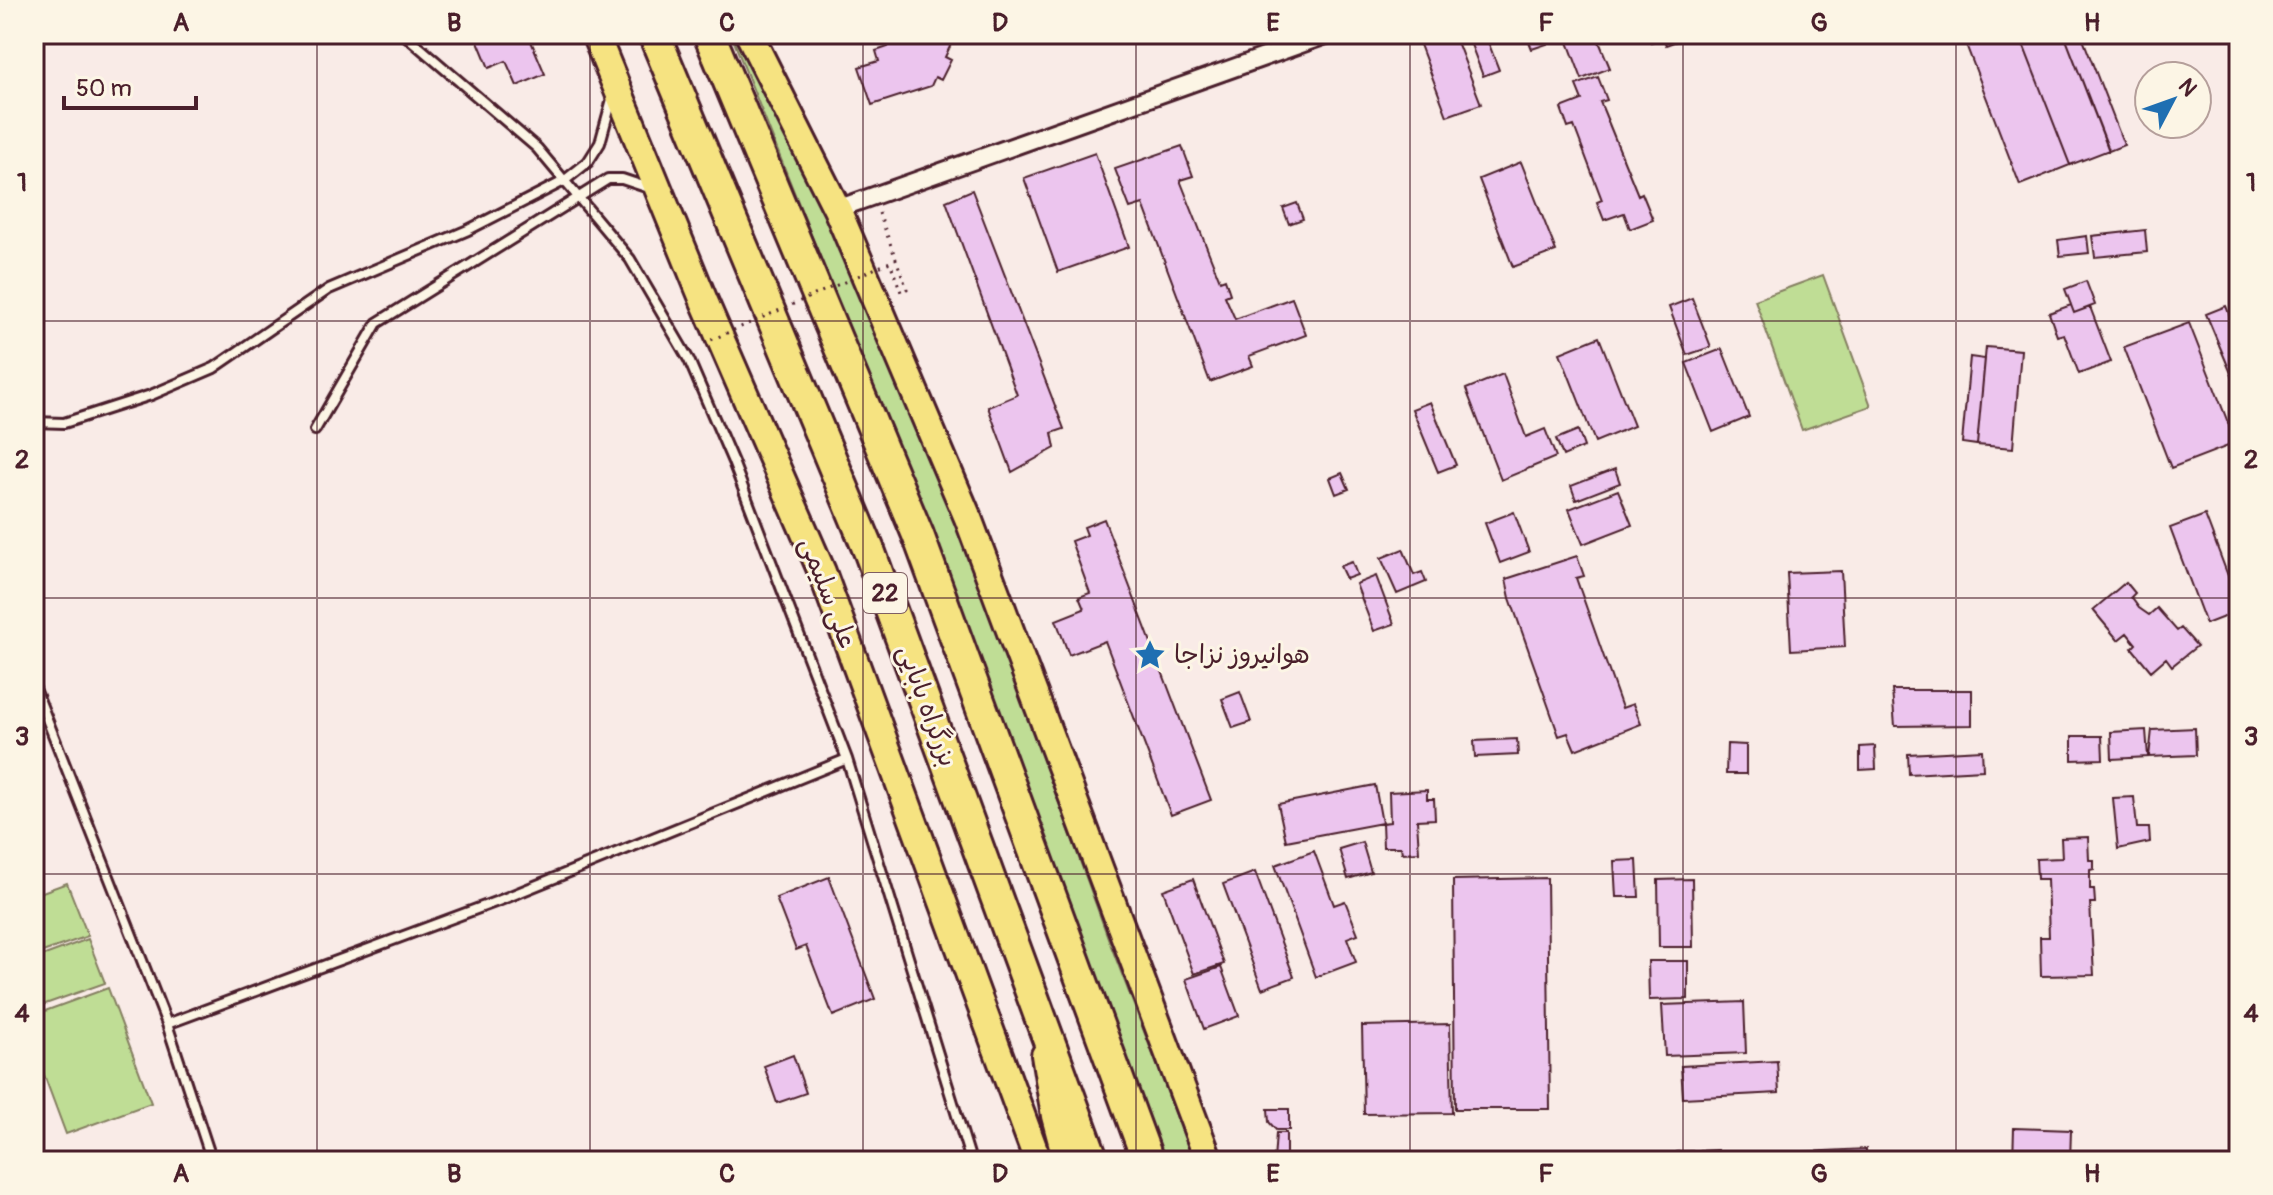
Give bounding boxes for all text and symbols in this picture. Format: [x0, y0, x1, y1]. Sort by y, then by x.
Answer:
text: A [173, 7, 190, 39]
text: B [447, 7, 461, 39]
text: C [719, 7, 735, 39]
text: D [992, 7, 1008, 39]
text: E [1266, 7, 1280, 39]
text: F [1538, 7, 1554, 39]
text: G [1810, 7, 1828, 39]
text: H [2084, 7, 2100, 39]
scale bar [64, 60, 196, 110]
north arrow [2133, 60, 2213, 140]
text: N [2172, 73, 2203, 102]
text: 50 m [76, 74, 132, 103]
text: 1 [17, 167, 27, 199]
text: 1 [2246, 167, 2256, 199]
text: 2 [15, 444, 29, 476]
text: 2 [2244, 444, 2258, 476]
street label: علی سلیمی [792, 533, 864, 653]
road number: 22 [863, 573, 907, 613]
place icon: هوانیروز نزاجا [1133, 638, 1167, 672]
place label: هوانیروز نزاجا [1174, 639, 1310, 671]
street label: بزرگراه بابایی [890, 641, 964, 771]
text: 3 [15, 721, 29, 753]
text: 3 [2244, 721, 2258, 753]
text: 4 [14, 998, 30, 1030]
text: 4 [2243, 998, 2259, 1030]
text: A [173, 1158, 190, 1190]
text: B [447, 1158, 461, 1190]
text: C [719, 1158, 735, 1190]
text: D [992, 1158, 1008, 1190]
text: E [1266, 1158, 1280, 1190]
text: F [1538, 1158, 1554, 1190]
text: G [1810, 1158, 1828, 1190]
text: H [2084, 1158, 2100, 1190]

